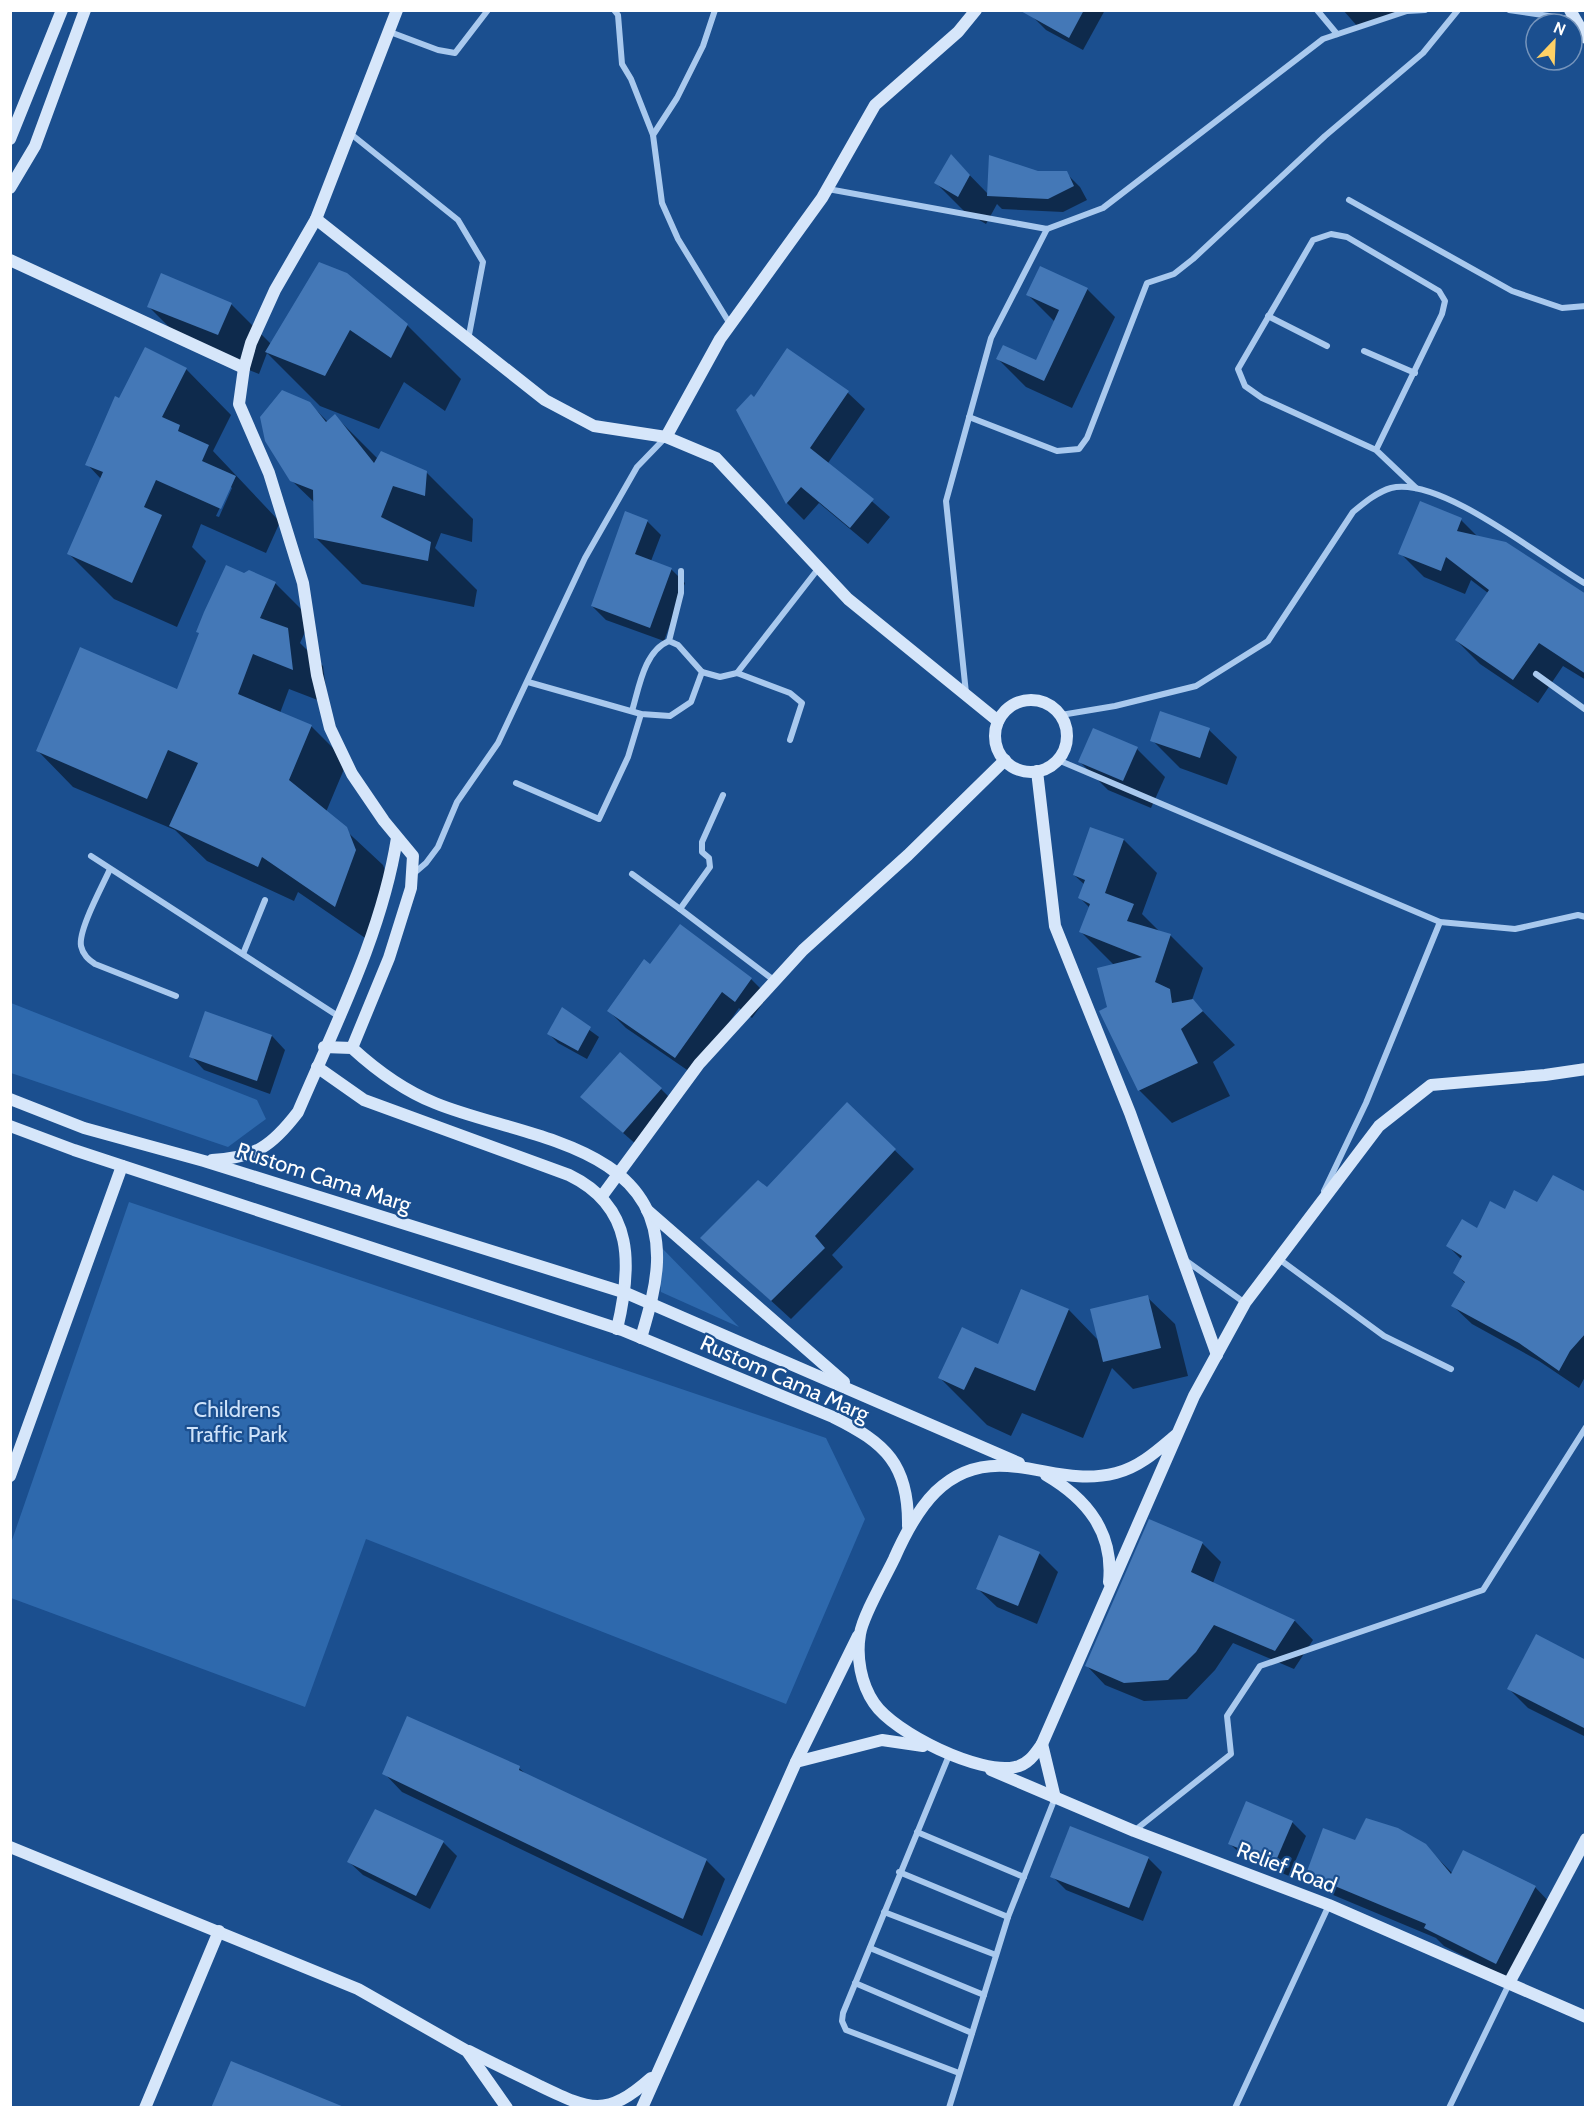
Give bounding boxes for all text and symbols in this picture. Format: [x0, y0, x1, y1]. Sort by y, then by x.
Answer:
north arrow [1524, 12, 1584, 72]
text: N [1551, 18, 1569, 40]
street label: Rustom Cama Marg [233, 1136, 416, 1219]
street label: Rustom Cama Marg [696, 1329, 875, 1428]
park label: Childrens Traffic Park [187, 1396, 288, 1448]
street label: Relief Road [1233, 1836, 1341, 1899]

